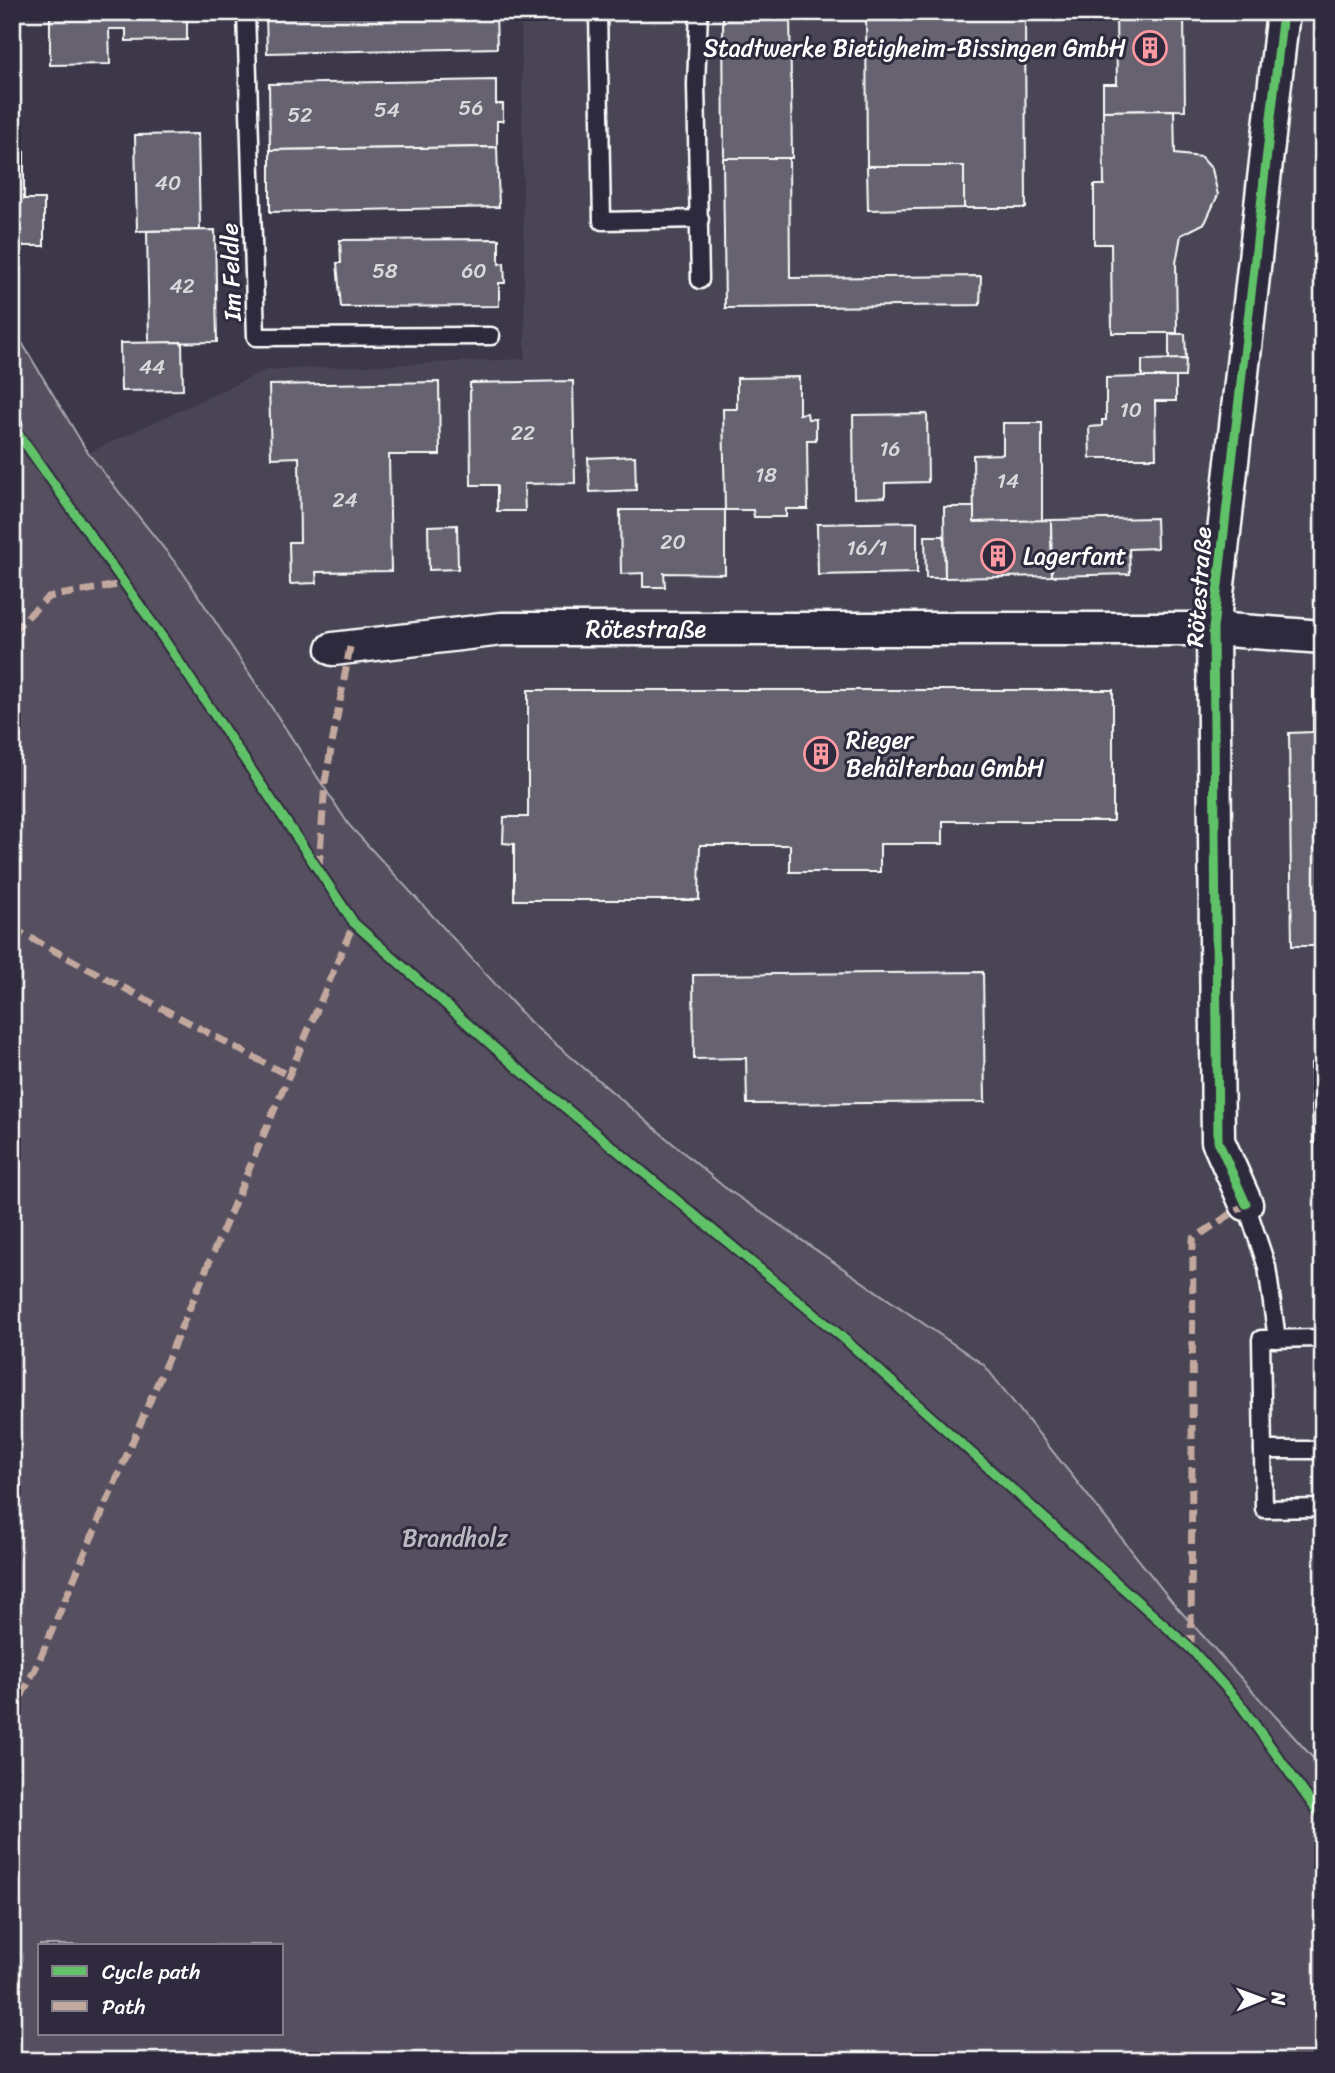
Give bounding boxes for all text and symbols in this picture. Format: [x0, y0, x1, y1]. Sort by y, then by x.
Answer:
place label: Stadtwerke Bietigheim-Bissingen GmbH [703, 27, 1126, 69]
building icon: Stadtwerke Bietigheim-Bissingen GmbH [1131, 29, 1169, 67]
house number: 56 [459, 89, 483, 127]
house number: 54 [374, 91, 400, 129]
house number: 52 [288, 96, 312, 134]
house number: 40 [155, 164, 181, 202]
street label: Im Feldle [208, 222, 254, 323]
house number: 58 [372, 252, 398, 290]
house number: 60 [461, 252, 487, 290]
house number: 42 [169, 267, 195, 305]
house number: 44 [139, 348, 165, 386]
house number: 10 [1120, 391, 1142, 429]
house number: 22 [511, 414, 535, 452]
house number: 16 [880, 430, 900, 468]
house number: 18 [755, 456, 777, 494]
house number: 14 [997, 462, 1019, 500]
house number: 24 [332, 481, 358, 519]
house number: 20 [660, 523, 686, 561]
street label: Rötestraße [1174, 525, 1224, 648]
house number: 16/1 [847, 529, 887, 567]
place label: Lagerfant [1023, 535, 1126, 577]
building icon: Lagerfant [979, 537, 1017, 575]
street label: Rötestraße [586, 608, 707, 650]
place label: Rieger Behälterbau GmbH [846, 719, 1044, 789]
building icon: Rieger Behälterbau GmbH [802, 735, 840, 773]
park label: Brandholz [402, 1517, 508, 1559]
legend [38, 1944, 284, 2035]
text: Cycle path [102, 1953, 201, 1991]
north arrow [1226, 1965, 1296, 2035]
text: Path [102, 1988, 145, 2026]
text: N [1262, 1991, 1295, 2006]

